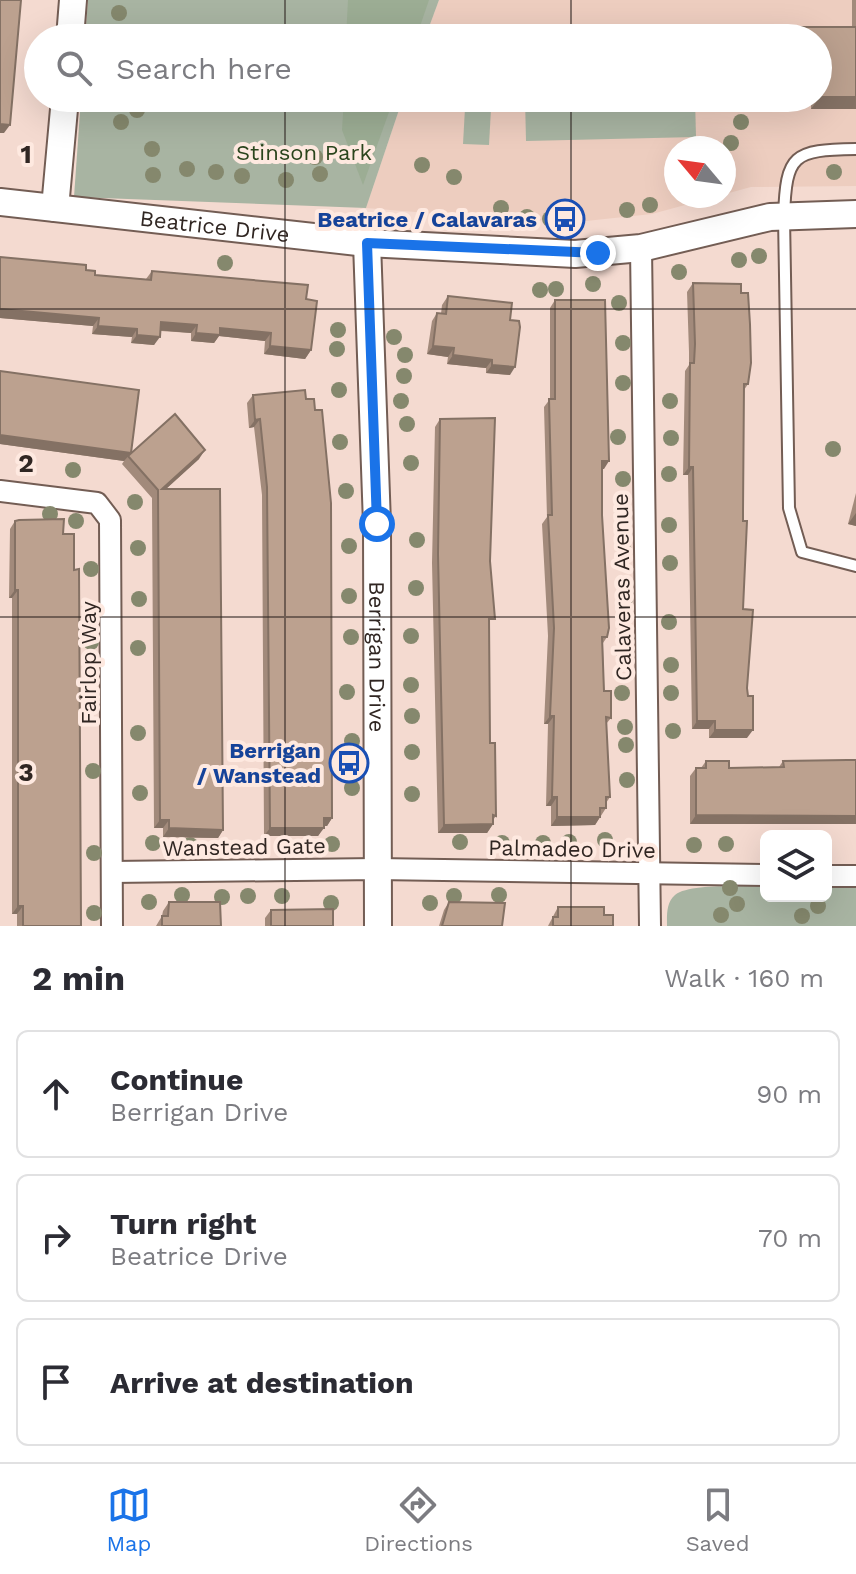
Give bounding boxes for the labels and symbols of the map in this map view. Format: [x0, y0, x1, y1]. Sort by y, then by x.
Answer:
north arrow [664, 136, 736, 208]
text: 1 [20, 139, 32, 169]
park label: Stinson Park [236, 140, 372, 165]
bus stop icon: Beatrice / Calavaras [544, 198, 586, 240]
street label: Beatrice Drive [139, 205, 291, 247]
place label: Beatrice / Calavaras [317, 207, 537, 232]
route end [580, 235, 616, 271]
text: 2 [18, 448, 34, 478]
street label: Calaveras Avenue [608, 493, 636, 681]
route start [359, 506, 395, 542]
street label: Berrigan Drive [365, 581, 390, 732]
street label: Fairlop Way [76, 601, 101, 725]
place label: Berrigan / Wanstead [197, 738, 321, 788]
bus stop icon: Berrigan / Wanstead [328, 742, 370, 784]
text: 3 [18, 757, 34, 787]
street label: Wanstead Gate [162, 833, 326, 861]
street label: Palmadeo Drive [488, 835, 656, 863]

